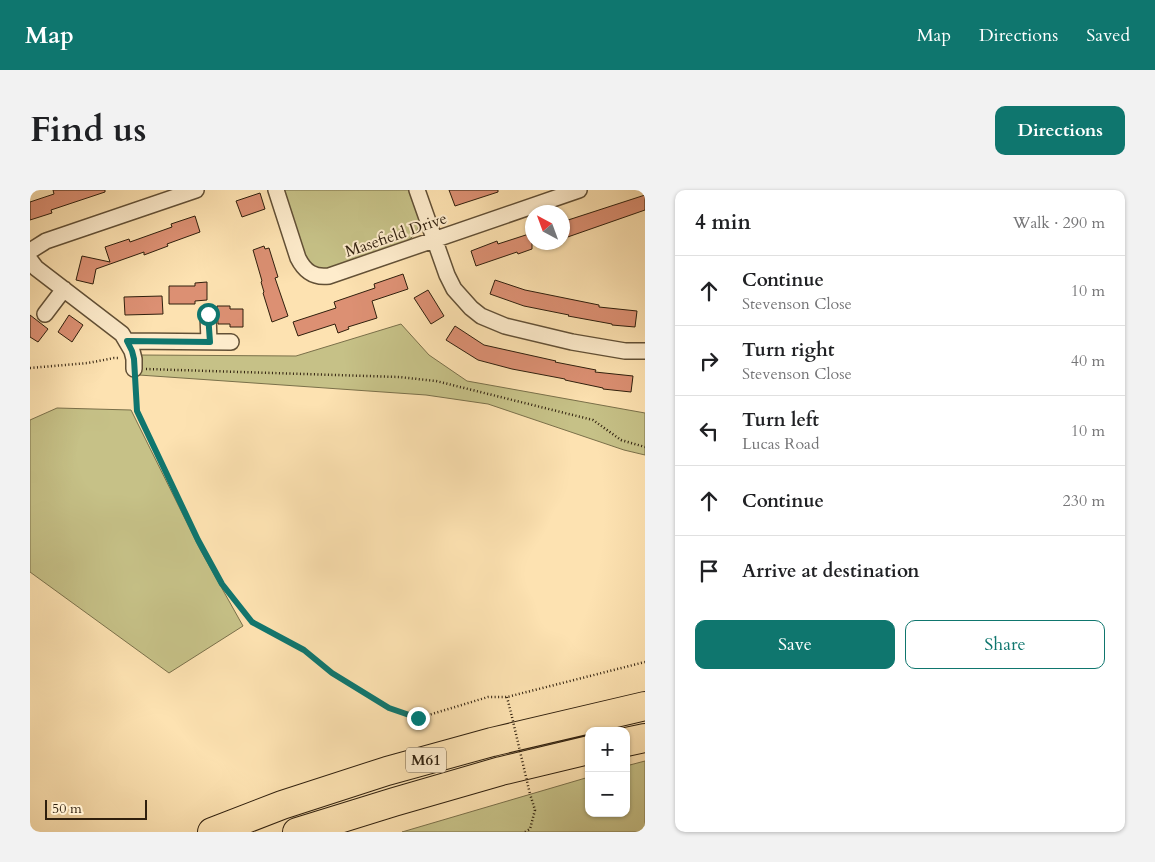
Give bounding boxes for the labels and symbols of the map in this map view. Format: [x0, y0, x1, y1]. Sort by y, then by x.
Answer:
north arrow [525, 205, 570, 250]
street label: Masefield Drive [342, 207, 450, 263]
route start [197, 303, 220, 326]
route end [407, 707, 430, 730]
road number: M61 [406, 748, 446, 772]
scale bar [45, 797, 148, 820]

